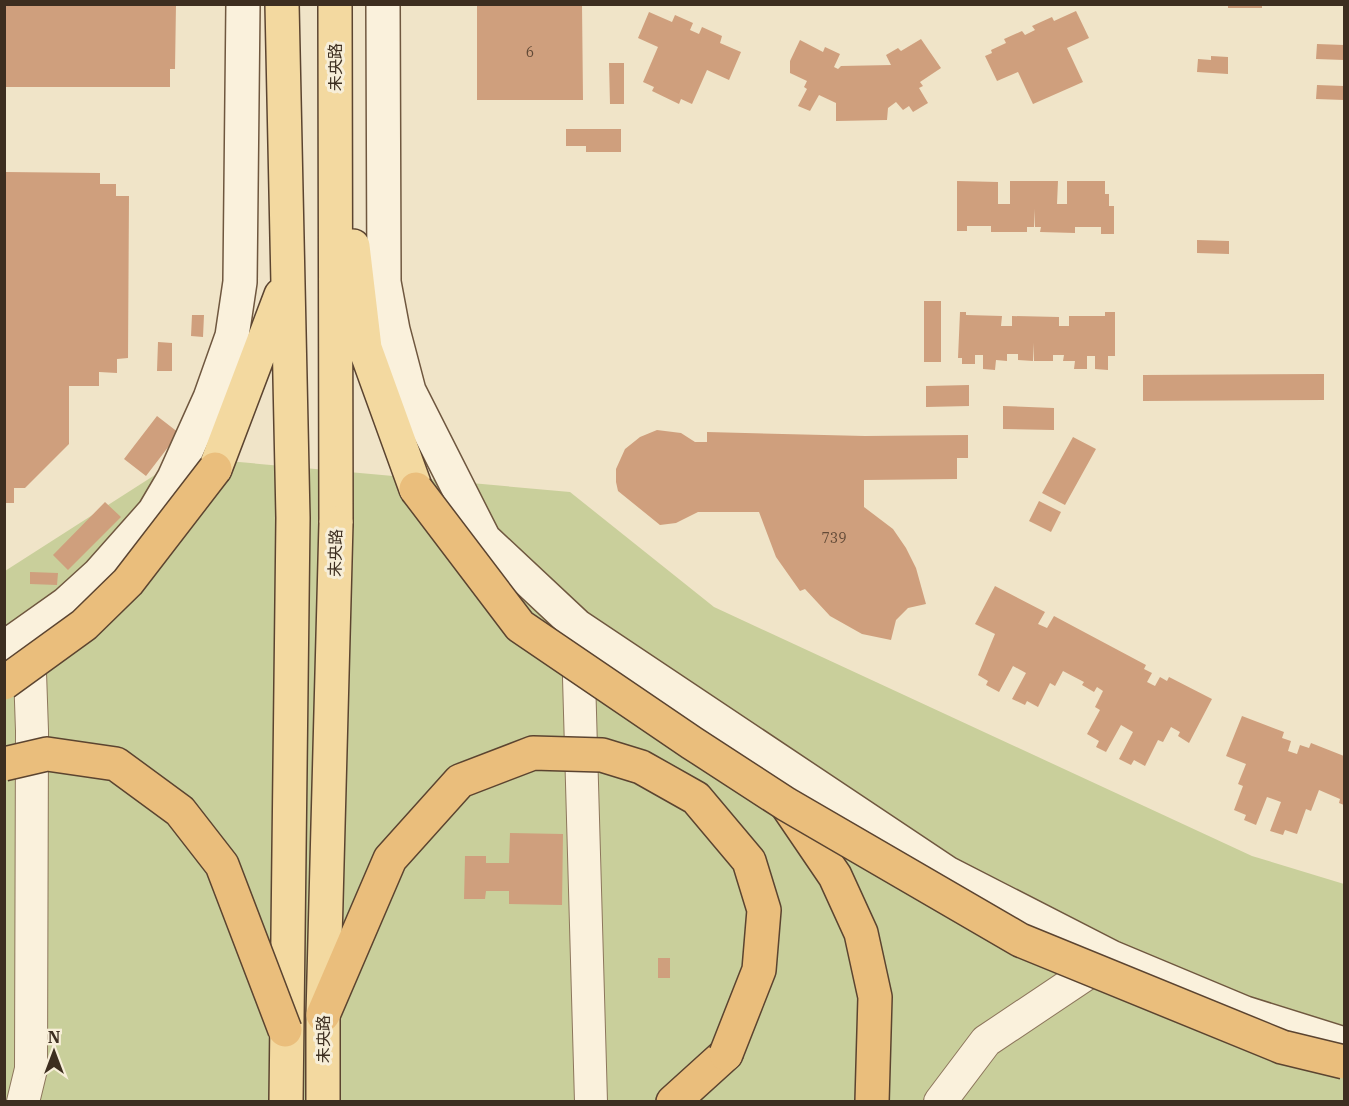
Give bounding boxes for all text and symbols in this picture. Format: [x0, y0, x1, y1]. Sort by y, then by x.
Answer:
street label: 未央路 [325, 43, 345, 91]
house number: 6 [526, 43, 534, 61]
street label: 未央路 [325, 529, 345, 577]
house number: 739 [821, 529, 847, 547]
street label: 未央路 [313, 1015, 333, 1063]
north arrow [24, 1022, 84, 1082]
text: N [48, 1027, 60, 1047]

